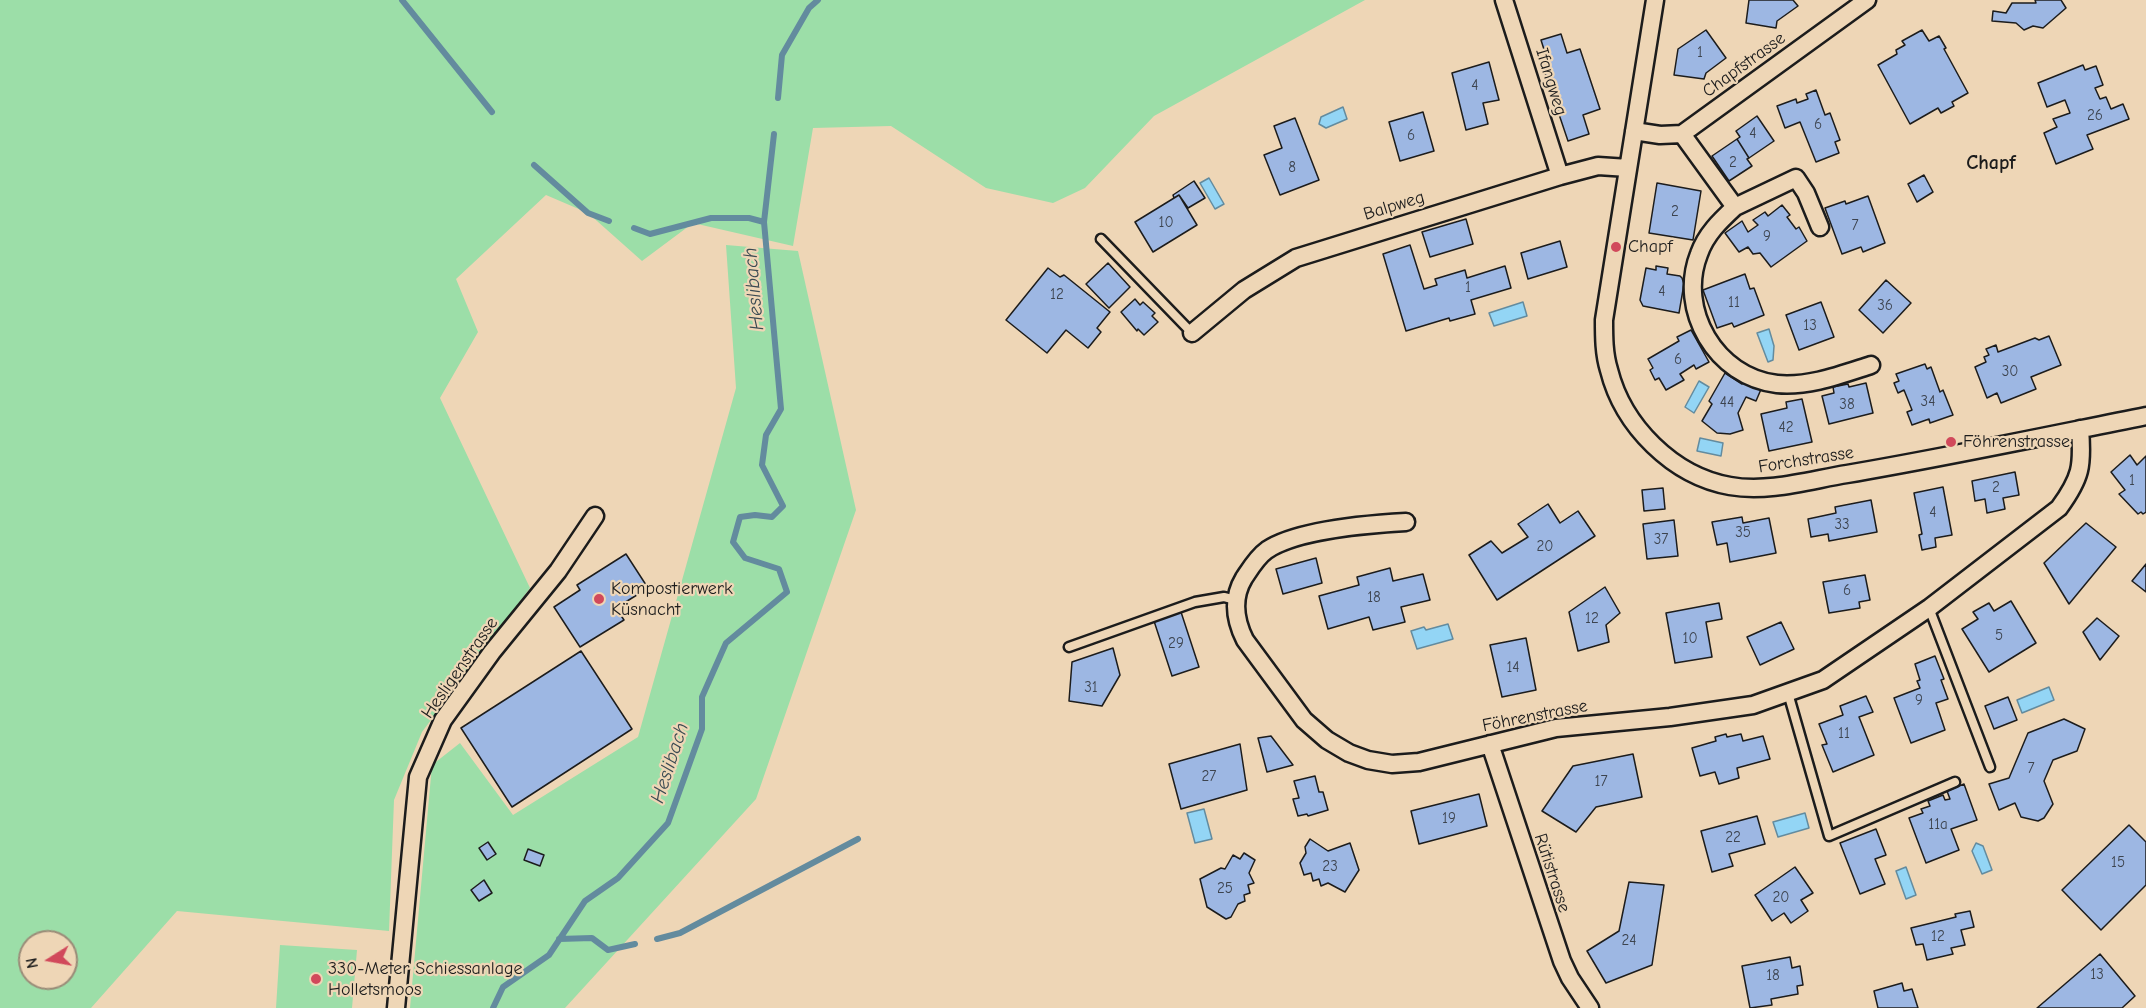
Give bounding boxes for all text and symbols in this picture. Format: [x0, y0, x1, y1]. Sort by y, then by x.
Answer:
street label: Chapfstrasse [1698, 28, 1790, 102]
house number: 1 [1697, 44, 1703, 62]
street label: Ifangweg [1531, 46, 1571, 118]
house number: 4 [1471, 77, 1479, 95]
house number: 26 [2087, 107, 2103, 125]
house number: 6 [1814, 116, 1822, 134]
house number: 4 [1749, 125, 1757, 143]
house number: 6 [1407, 127, 1415, 145]
district label: Chapf [1966, 151, 2016, 175]
house number: 2 [1729, 154, 1737, 172]
house number: 8 [1288, 159, 1296, 177]
street label: Balpweg [1361, 186, 1427, 226]
house number: 2 [1671, 203, 1679, 221]
house number: 10 [1158, 214, 1174, 232]
house number: 7 [1851, 217, 1859, 235]
house number: 9 [1763, 228, 1771, 246]
place label: Chapf [1628, 236, 1672, 258]
marker: Chapf [1609, 240, 1623, 254]
water label: Heslibach [738, 247, 770, 331]
house number: 1 [1465, 279, 1471, 297]
house number: 4 [1658, 283, 1666, 301]
house number: 12 [1050, 286, 1064, 304]
house number: 11 [1728, 294, 1740, 312]
house number: 36 [1877, 297, 1893, 315]
house number: 13 [1803, 317, 1817, 335]
house number: 6 [1674, 351, 1682, 369]
house number: 30 [2002, 363, 2018, 381]
house number: 34 [1921, 393, 1935, 411]
house number: 44 [1720, 394, 1734, 412]
house number: 38 [1839, 396, 1855, 414]
house number: 42 [1778, 419, 1794, 437]
place label: Föhrenstrasse [1963, 431, 2070, 453]
marker: Föhrenstrasse [1944, 435, 1958, 449]
street label: Forchstrasse [1757, 442, 1855, 478]
house number: 1 [2129, 472, 2135, 490]
house number: 2 [1992, 479, 2000, 497]
house number: 4 [1929, 504, 1937, 522]
house number: 33 [1834, 516, 1850, 534]
house number: 35 [1735, 524, 1751, 542]
house number: 37 [1654, 531, 1668, 549]
house number: 20 [1537, 538, 1553, 556]
place label: Kompostierwerk Küsnacht [611, 578, 733, 620]
house number: 6 [1843, 582, 1851, 600]
house number: 18 [1367, 589, 1381, 607]
marker: Kompostierwerk Küsnacht [592, 592, 606, 606]
house number: 12 [1585, 610, 1599, 628]
street label: Hesligenstrasse [417, 613, 503, 723]
house number: 5 [1995, 627, 2003, 645]
house number: 10 [1682, 630, 1698, 648]
house number: 29 [1168, 635, 1184, 653]
house number: 14 [1506, 659, 1520, 677]
house number: 31 [1084, 679, 1098, 697]
house number: 9 [1915, 692, 1923, 710]
street label: Föhrenstrasse [1480, 695, 1590, 737]
water label: Heslibach [646, 720, 694, 806]
house number: 11 [1838, 725, 1850, 743]
house number: 7 [2027, 760, 2035, 778]
house number: 27 [1202, 768, 1216, 786]
house number: 17 [1594, 773, 1608, 791]
house number: 19 [1442, 810, 1456, 828]
house number: 11a [1928, 816, 1948, 834]
house number: 22 [1725, 829, 1741, 847]
street label: Rütistrasse [1529, 831, 1575, 915]
house number: 15 [2111, 854, 2125, 872]
house number: 23 [1322, 858, 1338, 876]
house number: 25 [1217, 880, 1233, 898]
house number: 20 [1773, 889, 1789, 907]
house number: 12 [1931, 928, 1945, 946]
north arrow [18, 930, 78, 990]
house number: 24 [1621, 932, 1637, 950]
text: N [22, 956, 42, 970]
place label: 330-Meter Schiessanlage Holletsmoos [328, 958, 523, 1000]
house number: 13 [2090, 966, 2104, 984]
house number: 18 [1766, 967, 1780, 985]
marker: 330-Meter Schiessanlage Holletsmoos [309, 972, 323, 986]

